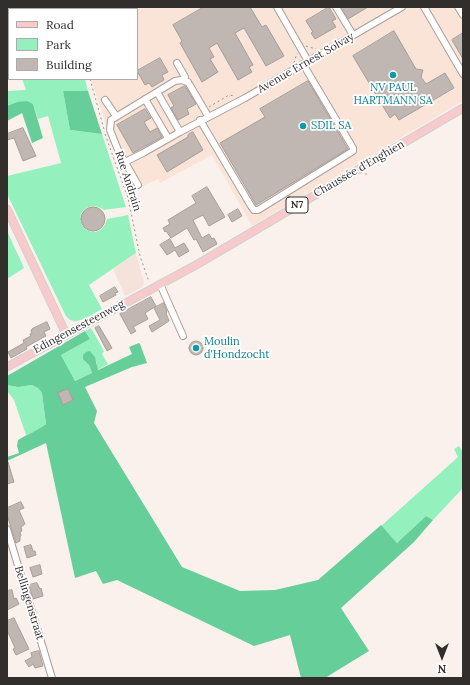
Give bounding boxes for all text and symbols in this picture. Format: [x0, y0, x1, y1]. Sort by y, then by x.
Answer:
legend [8, 8, 138, 80]
text: Road [46, 17, 74, 32]
street label: Avenue Ernest Solvay [255, 30, 357, 96]
text: Park [46, 37, 71, 52]
text: Building [46, 57, 92, 72]
marker: NV PAUL HARTMANN SA [388, 70, 398, 80]
place label: NV PAUL HARTMANN SA [353, 81, 433, 107]
place label: SDIL SA [311, 119, 351, 133]
marker: SDIL SA [298, 121, 308, 131]
street label: Chaussée d'Enghien [311, 138, 407, 200]
street label: Rue Andrain [112, 149, 144, 213]
road number: N7 [286, 197, 308, 213]
street label: Edingensesteenweg [31, 297, 127, 357]
place label: Moulin d'Hondzocht [204, 335, 269, 361]
marker: Moulin d'Hondzocht [191, 343, 201, 353]
street label: Bellingenstraat [11, 564, 47, 642]
north arrow [422, 637, 462, 677]
text: N [438, 662, 446, 676]

